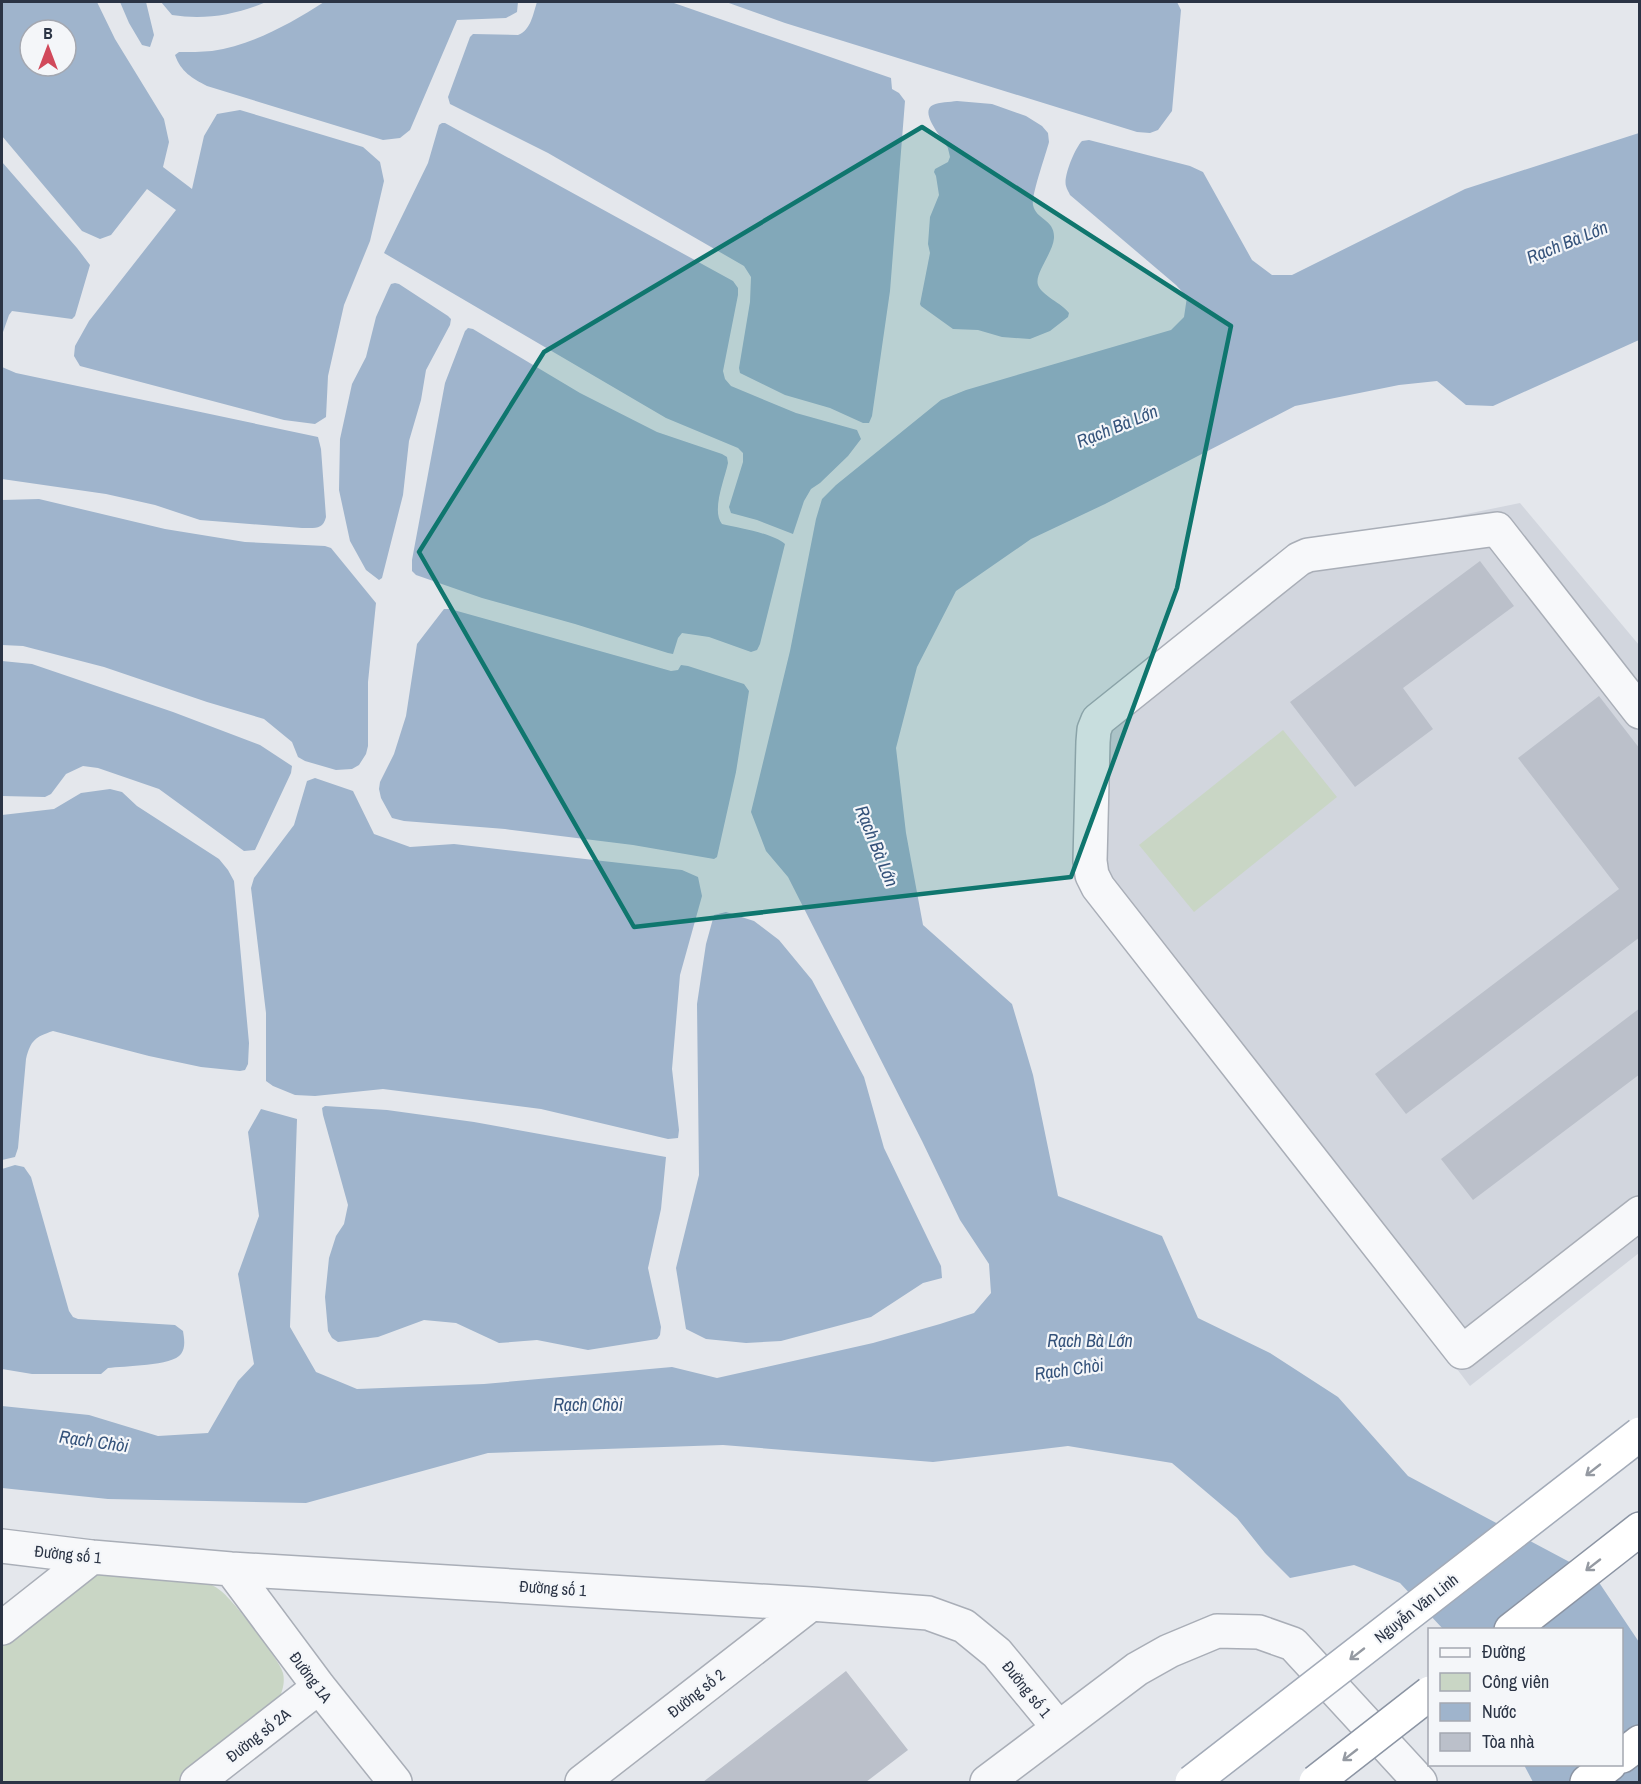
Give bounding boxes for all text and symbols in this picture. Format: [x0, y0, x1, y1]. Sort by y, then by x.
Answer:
north arrow [18, 18, 78, 78]
text: B [43, 22, 53, 44]
water label: Rạch Bà Lớn [1523, 214, 1611, 270]
water label: Rạch Bà Lớn [1073, 398, 1161, 454]
water label: Rạch Bà Lớn [849, 802, 905, 890]
water label: Rạch Bà Lớn [1047, 1328, 1133, 1353]
water label: Rạch Chòi [1033, 1352, 1105, 1386]
water label: Rạch Chòi [553, 1392, 623, 1417]
water label: Rạch Chòi [58, 1424, 130, 1458]
one-way arrow [1586, 1463, 1602, 1476]
street label: Đường số 1 [33, 1540, 103, 1569]
one-way arrow [1586, 1558, 1602, 1571]
street label: Nguyễn Văn Linh [1370, 1568, 1462, 1648]
street label: Đường số 1 [519, 1575, 588, 1601]
legend [1428, 1628, 1623, 1766]
text: Đường [1482, 1639, 1526, 1664]
street label: Đường 1A [285, 1647, 337, 1707]
one-way arrow [1349, 1648, 1365, 1660]
street label: Đường số 1 [997, 1656, 1057, 1723]
street label: Đường số 2 [663, 1664, 729, 1722]
text: Công viên [1482, 1669, 1549, 1694]
text: Nước [1482, 1699, 1516, 1724]
street label: Đường số 2A [221, 1703, 295, 1767]
text: Tòa nhà [1482, 1729, 1535, 1754]
one-way arrow [1343, 1749, 1359, 1762]

